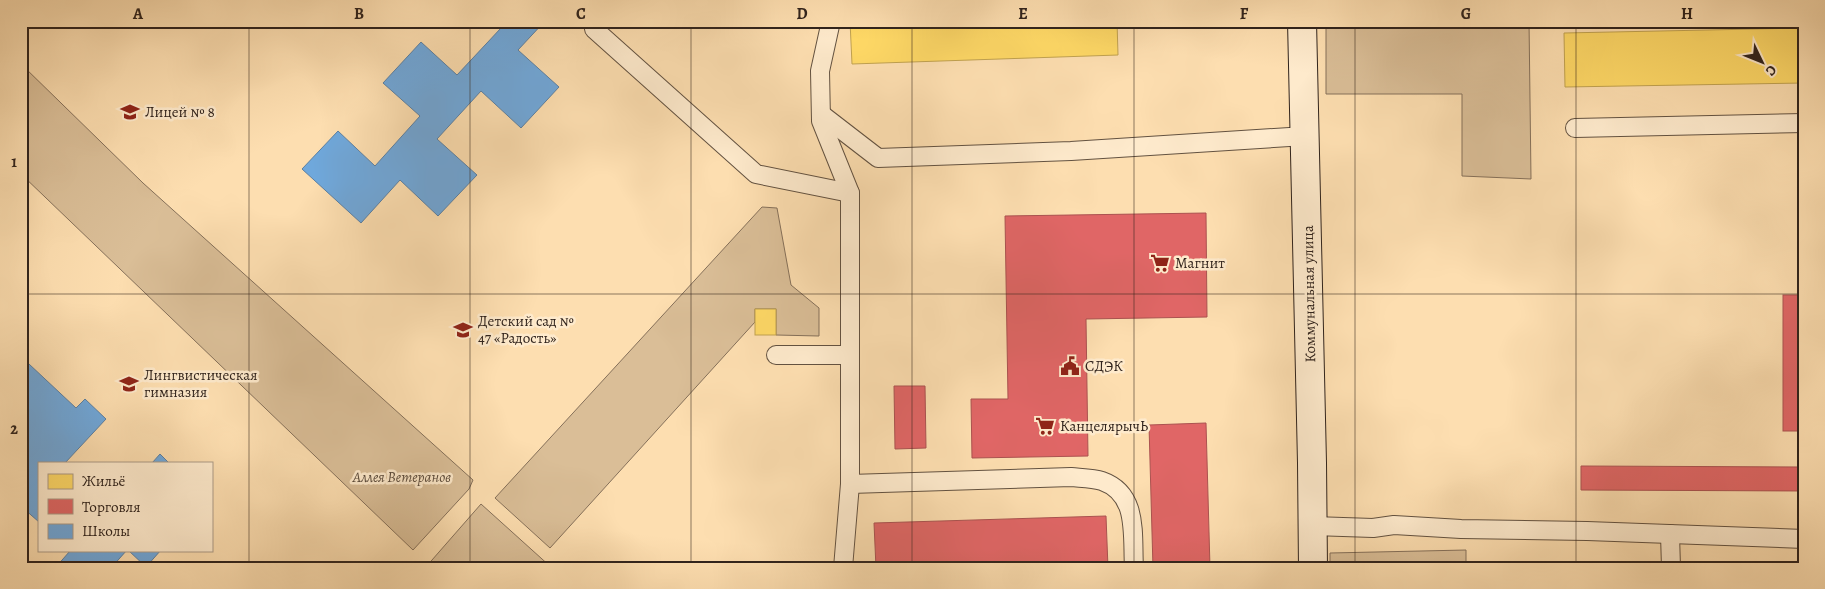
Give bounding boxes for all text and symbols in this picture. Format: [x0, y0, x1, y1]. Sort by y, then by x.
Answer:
text: A [132, 3, 144, 25]
text: B [354, 3, 364, 25]
text: C [576, 3, 586, 25]
text: D [796, 3, 808, 25]
text: E [1018, 3, 1028, 25]
text: F [1240, 3, 1249, 25]
text: G [1461, 3, 1471, 25]
text: H [1681, 3, 1693, 25]
north arrow [1738, 38, 1788, 88]
text: С [1761, 61, 1781, 80]
school or university icon: Лицей № 8 [119, 101, 141, 123]
place label: Лицей № 8 [145, 102, 215, 122]
text: 1 [11, 151, 17, 173]
street label: Коммунальная улица [1298, 225, 1320, 363]
supermarket icon: Магнит [1149, 252, 1171, 274]
place label: Магнит [1175, 253, 1225, 273]
place label: Детский сад № 47 «Радость» [478, 311, 574, 348]
school or university icon: Детский сад № 47 «Радость» [452, 319, 474, 341]
public building icon: СДЭК [1059, 355, 1081, 377]
place label: СДЭК [1085, 356, 1123, 376]
place label: Лингвистическая гимназия [144, 365, 257, 402]
school or university icon: Лингвистическая гимназия [118, 373, 140, 395]
supermarket icon: КанцелярычЬ [1034, 415, 1056, 437]
place label: КанцелярычЬ [1060, 416, 1148, 436]
text: 2 [10, 418, 18, 440]
legend [38, 462, 212, 552]
park label: Аллея Ветеранов [352, 467, 451, 487]
text: Жильё [82, 471, 125, 491]
text: Торговля [82, 497, 140, 517]
text: Школы [82, 521, 130, 541]

